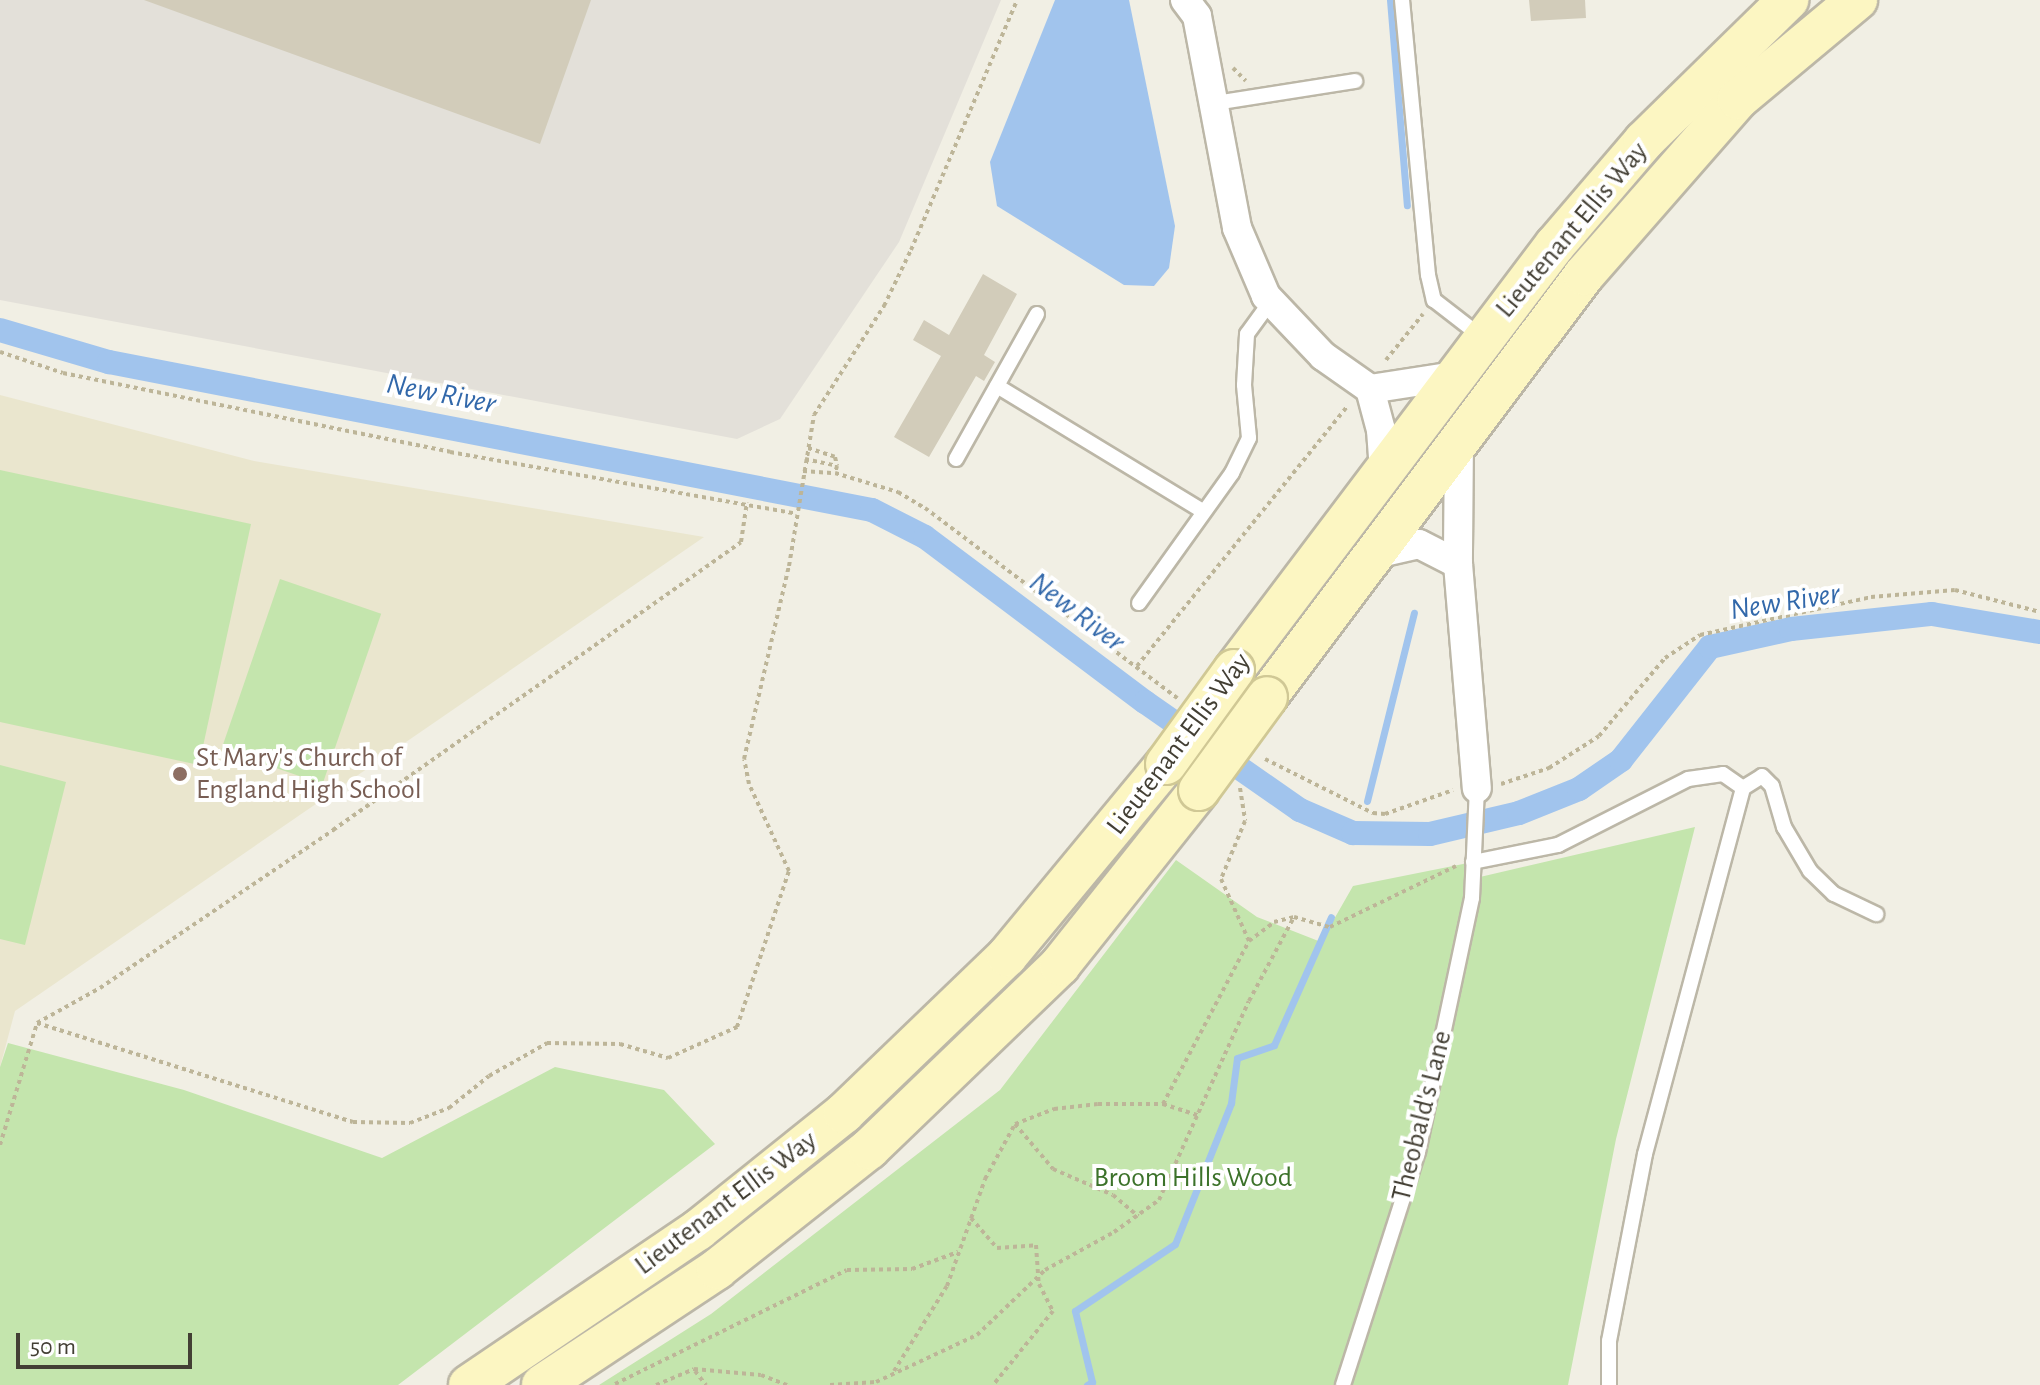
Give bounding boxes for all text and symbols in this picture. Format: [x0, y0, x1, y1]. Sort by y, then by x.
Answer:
street label: Lieutenant Ellis Way [1489, 135, 1655, 325]
water label: New River [383, 366, 499, 422]
water label: New River [1022, 564, 1132, 660]
water label: New River [1728, 576, 1842, 628]
street label: Lieutenant Ellis Way [1100, 646, 1258, 842]
place label: St Mary's Church of England High School [196, 741, 422, 807]
marker: St Mary's Church of England High School [171, 765, 189, 783]
street label: Theobald's Lane [1385, 1027, 1459, 1205]
street label: Lieutenant Ellis Way [628, 1124, 824, 1282]
park label: Broom Hills Wood [1094, 1161, 1292, 1195]
scale bar [20, 1317, 196, 1367]
text: 50 m [30, 1335, 76, 1359]

